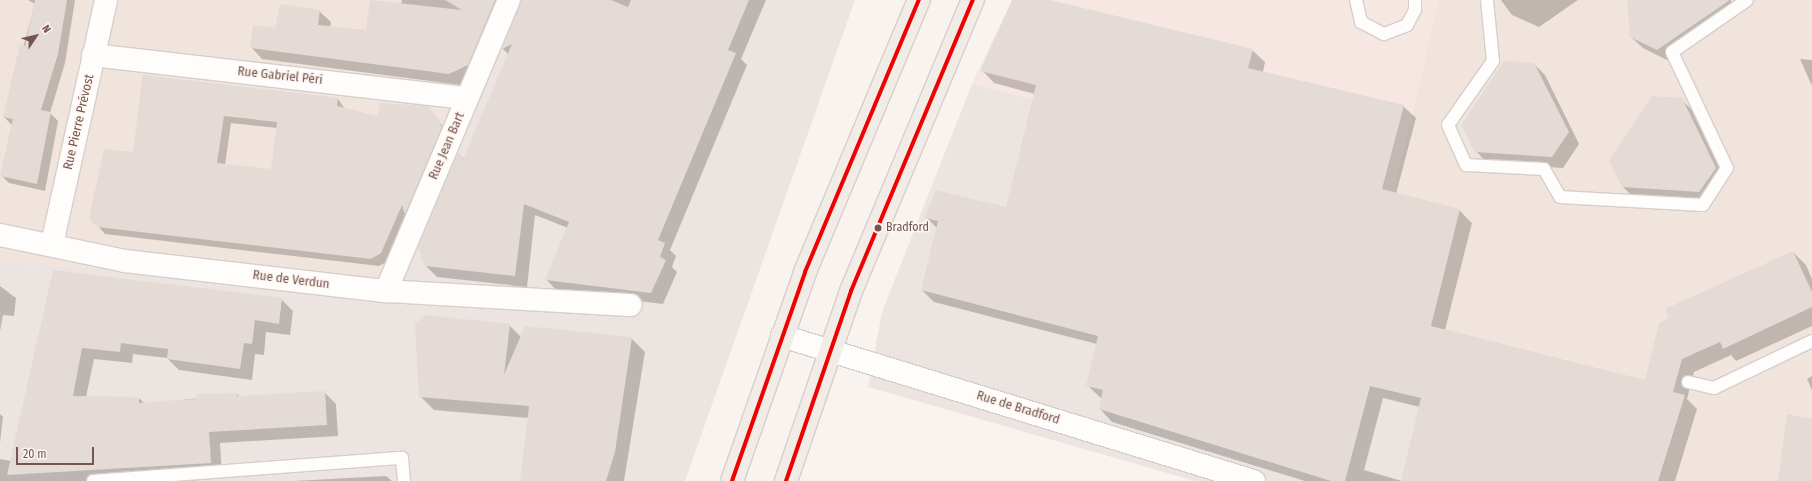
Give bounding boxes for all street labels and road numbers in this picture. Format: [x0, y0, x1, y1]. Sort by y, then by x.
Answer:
street label: Rue Gabriel Péri [237, 64, 323, 88]
street label: Rue Pierre Prévost [60, 73, 98, 171]
street label: Rue Jean Bart [426, 110, 468, 182]
street label: Rue de Verdun [252, 268, 330, 292]
street label: Rue de Bradford [974, 388, 1062, 428]

